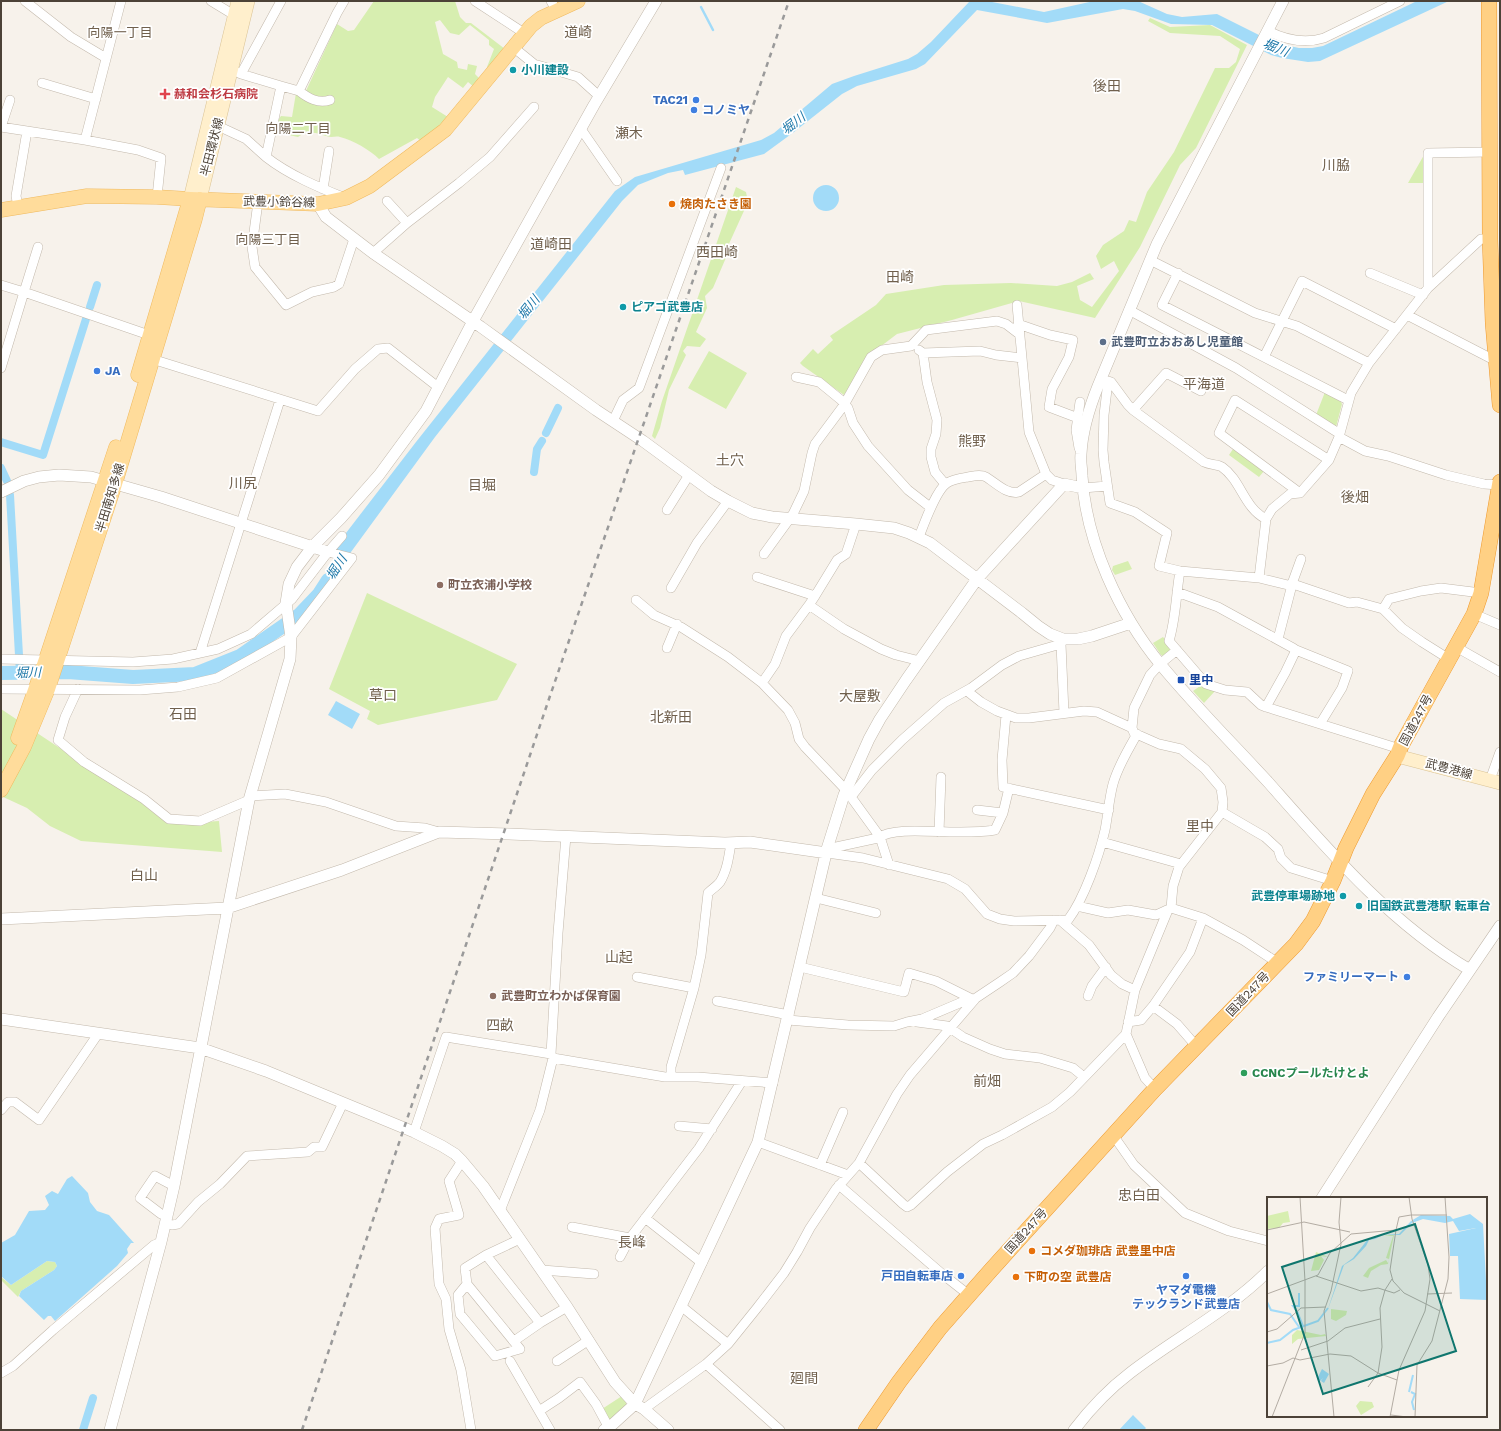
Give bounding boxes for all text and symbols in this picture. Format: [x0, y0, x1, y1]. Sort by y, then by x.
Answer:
district label: 道崎 [564, 24, 592, 40]
district label: 向陽一丁目 [87, 25, 153, 40]
water label: 堀川 [1261, 36, 1293, 60]
place label: 小川建設 [521, 63, 569, 77]
marker: 小川建設 [508, 65, 518, 75]
district label: 後田 [1093, 78, 1121, 94]
place label: 赫和会杉石病院 [174, 87, 258, 101]
marker: 赫和会杉石病院 [159, 88, 171, 100]
place label: TAC21 [653, 93, 688, 107]
marker: TAC21 [691, 95, 701, 105]
place label: コノミヤ [702, 103, 750, 117]
marker: コノミヤ [689, 105, 699, 115]
water label: 堀川 [778, 108, 810, 137]
street label: 半田環状線 [198, 116, 226, 178]
district label: 向陽二丁目 [265, 121, 331, 136]
district label: 瀬木 [615, 125, 643, 141]
district label: 川脇 [1322, 157, 1350, 173]
street label: 武豊小鈴谷線 [243, 194, 315, 210]
place label: 焼肉たさき園 [680, 197, 752, 211]
marker: 焼肉たさき園 [667, 199, 677, 209]
district label: 向陽三丁目 [235, 232, 301, 247]
district label: 道崎田 [530, 236, 572, 252]
district label: 西田崎 [696, 244, 738, 260]
district label: 田崎 [886, 269, 914, 285]
water label: 堀川 [514, 291, 544, 322]
place label: ピアゴ武豊店 [631, 300, 703, 314]
marker: ピアゴ武豊店 [618, 302, 628, 312]
place label: 武豊町立おおあし児童館 [1111, 335, 1243, 349]
marker: 武豊町立おおあし児童館 [1098, 337, 1108, 347]
place label: JA [105, 364, 121, 378]
marker: JA [92, 366, 102, 376]
district label: 平海道 [1183, 376, 1225, 392]
district label: 熊野 [958, 433, 986, 449]
district label: 土穴 [716, 452, 744, 468]
street label: 半田南知多線 [93, 462, 127, 534]
district label: 川尻 [229, 475, 257, 491]
district label: 目堀 [468, 477, 496, 493]
district label: 後畑 [1341, 489, 1369, 505]
water label: 堀川 [323, 551, 351, 582]
place label: 町立衣浦小学校 [448, 578, 532, 592]
marker: 町立衣浦小学校 [435, 580, 445, 590]
water label: 堀川 [15, 665, 43, 680]
place label: 里中 [1189, 673, 1213, 687]
marker: 里中 [1176, 675, 1186, 685]
district label: 草口 [369, 687, 397, 703]
district label: 大屋敷 [839, 688, 881, 704]
street label: 国道247号 [1397, 692, 1435, 748]
district label: 石田 [169, 706, 197, 722]
district label: 北新田 [650, 709, 692, 725]
street label: 武豊港線 [1424, 756, 1474, 782]
district label: 里中 [1186, 818, 1214, 834]
district label: 白山 [130, 867, 158, 883]
place label: 武豊停車場跡地 [1251, 889, 1335, 903]
marker: 武豊停車場跡地 [1338, 891, 1348, 901]
place label: 旧国鉄武豊港駅 転車台 [1367, 899, 1490, 913]
marker: 旧国鉄武豊港駅 転車台 [1354, 901, 1364, 911]
district label: 山起 [605, 949, 633, 965]
street label: 国道247号 [1223, 969, 1273, 1019]
place label: ファミリーマート [1303, 970, 1399, 984]
marker: ファミリーマート [1402, 972, 1412, 982]
place label: 武豊町立わかば保育園 [501, 989, 621, 1003]
marker: 武豊町立わかば保育園 [488, 991, 498, 1001]
district label: 四畝 [486, 1017, 514, 1033]
place label: CCNCプールたけとよ [1252, 1066, 1369, 1080]
marker: CCNCプールたけとよ [1239, 1068, 1249, 1078]
district label: 前畑 [973, 1073, 1001, 1089]
district label: 忠白田 [1118, 1187, 1160, 1203]
inset map [1267, 1197, 1487, 1417]
street label: 国道247号 [1002, 1205, 1050, 1257]
district label: 長峰 [618, 1234, 646, 1250]
place label: コメダ珈琲店 武豊里中店 [1040, 1244, 1175, 1258]
marker: コメダ珈琲店 武豊里中店 [1027, 1246, 1037, 1256]
place label: 戸田自転車店 [881, 1269, 953, 1283]
place label: 下町の空 武豊店 [1024, 1270, 1111, 1284]
marker: 戸田自転車店 [956, 1271, 966, 1281]
marker: ヤマダ電機 テックランド武豊店 [1181, 1271, 1191, 1281]
marker: 下町の空 武豊店 [1011, 1272, 1021, 1282]
place label: ヤマダ電機 テックランド武豊店 [1132, 1283, 1240, 1311]
district label: 廻間 [790, 1370, 818, 1386]

